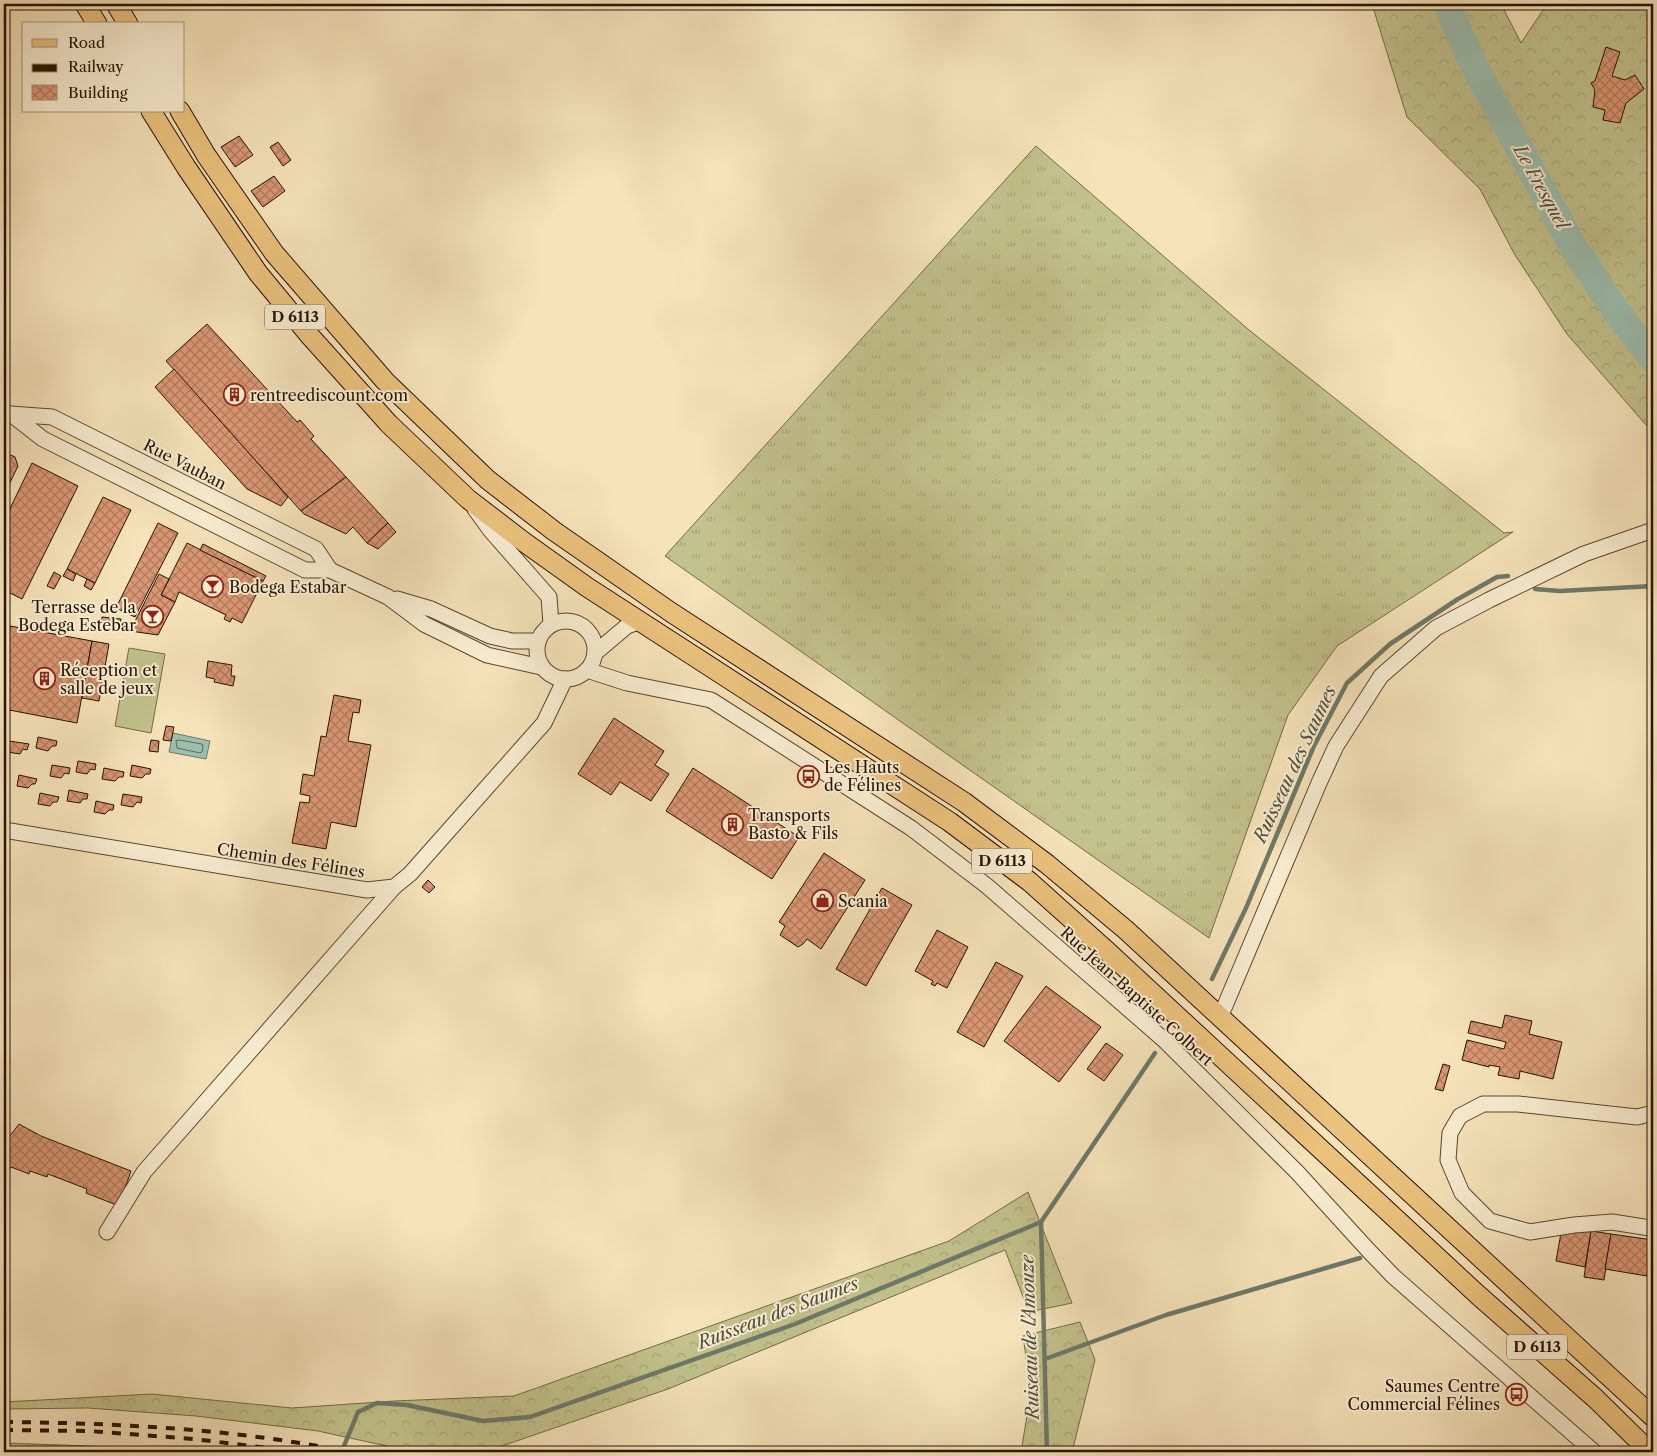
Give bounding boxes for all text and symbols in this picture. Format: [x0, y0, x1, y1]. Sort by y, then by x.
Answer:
legend [22, 22, 185, 112]
text: Road [68, 33, 105, 52]
text: Railway [68, 57, 124, 76]
text: Building [68, 83, 128, 102]
water label: Le Fresquel [1508, 139, 1574, 235]
road number: D 6113 [265, 304, 325, 330]
building icon: rentreediscount.com [222, 383, 246, 407]
place label: rentreediscount.com [250, 385, 408, 405]
street label: Rue Vauban [140, 435, 230, 493]
bar icon: Bodega Estabar [201, 575, 225, 599]
place label: Bodega Estabar [229, 577, 347, 597]
place label: Terrasse de la Bodega Estebar [18, 597, 137, 635]
bar icon: Terrasse de la Bodega Estebar [140, 604, 164, 628]
place label: Réception et salle de jeux [60, 660, 157, 698]
building icon: Réception et salle de jeux [32, 667, 56, 691]
water label: Ruisseau des Saumes [1248, 682, 1341, 848]
place label: Les Hauts de Félines [824, 757, 901, 795]
bus stop icon: Les Hauts de Félines [796, 764, 820, 788]
place label: Transports Basto & Fils [748, 805, 838, 843]
building icon: Transports Basto & Fils [720, 812, 744, 836]
street label: Chemin des Félines [216, 838, 366, 882]
road number: D 6113 [972, 848, 1032, 874]
shop icon: Scania [810, 889, 834, 913]
place label: Scania [838, 891, 888, 911]
street label: Rue Jean-Baptiste Colbert [1057, 922, 1218, 1070]
water label: Ruiseau de l'Amouze [1016, 1253, 1044, 1422]
water label: Ruisseau des Saumes [693, 1272, 862, 1355]
road number: D 6113 [1507, 1334, 1567, 1360]
place label: Saumes Centre Commercial Félines [1348, 1376, 1500, 1414]
bus stop icon: Saumes Centre Commercial Félines [1504, 1383, 1528, 1407]

